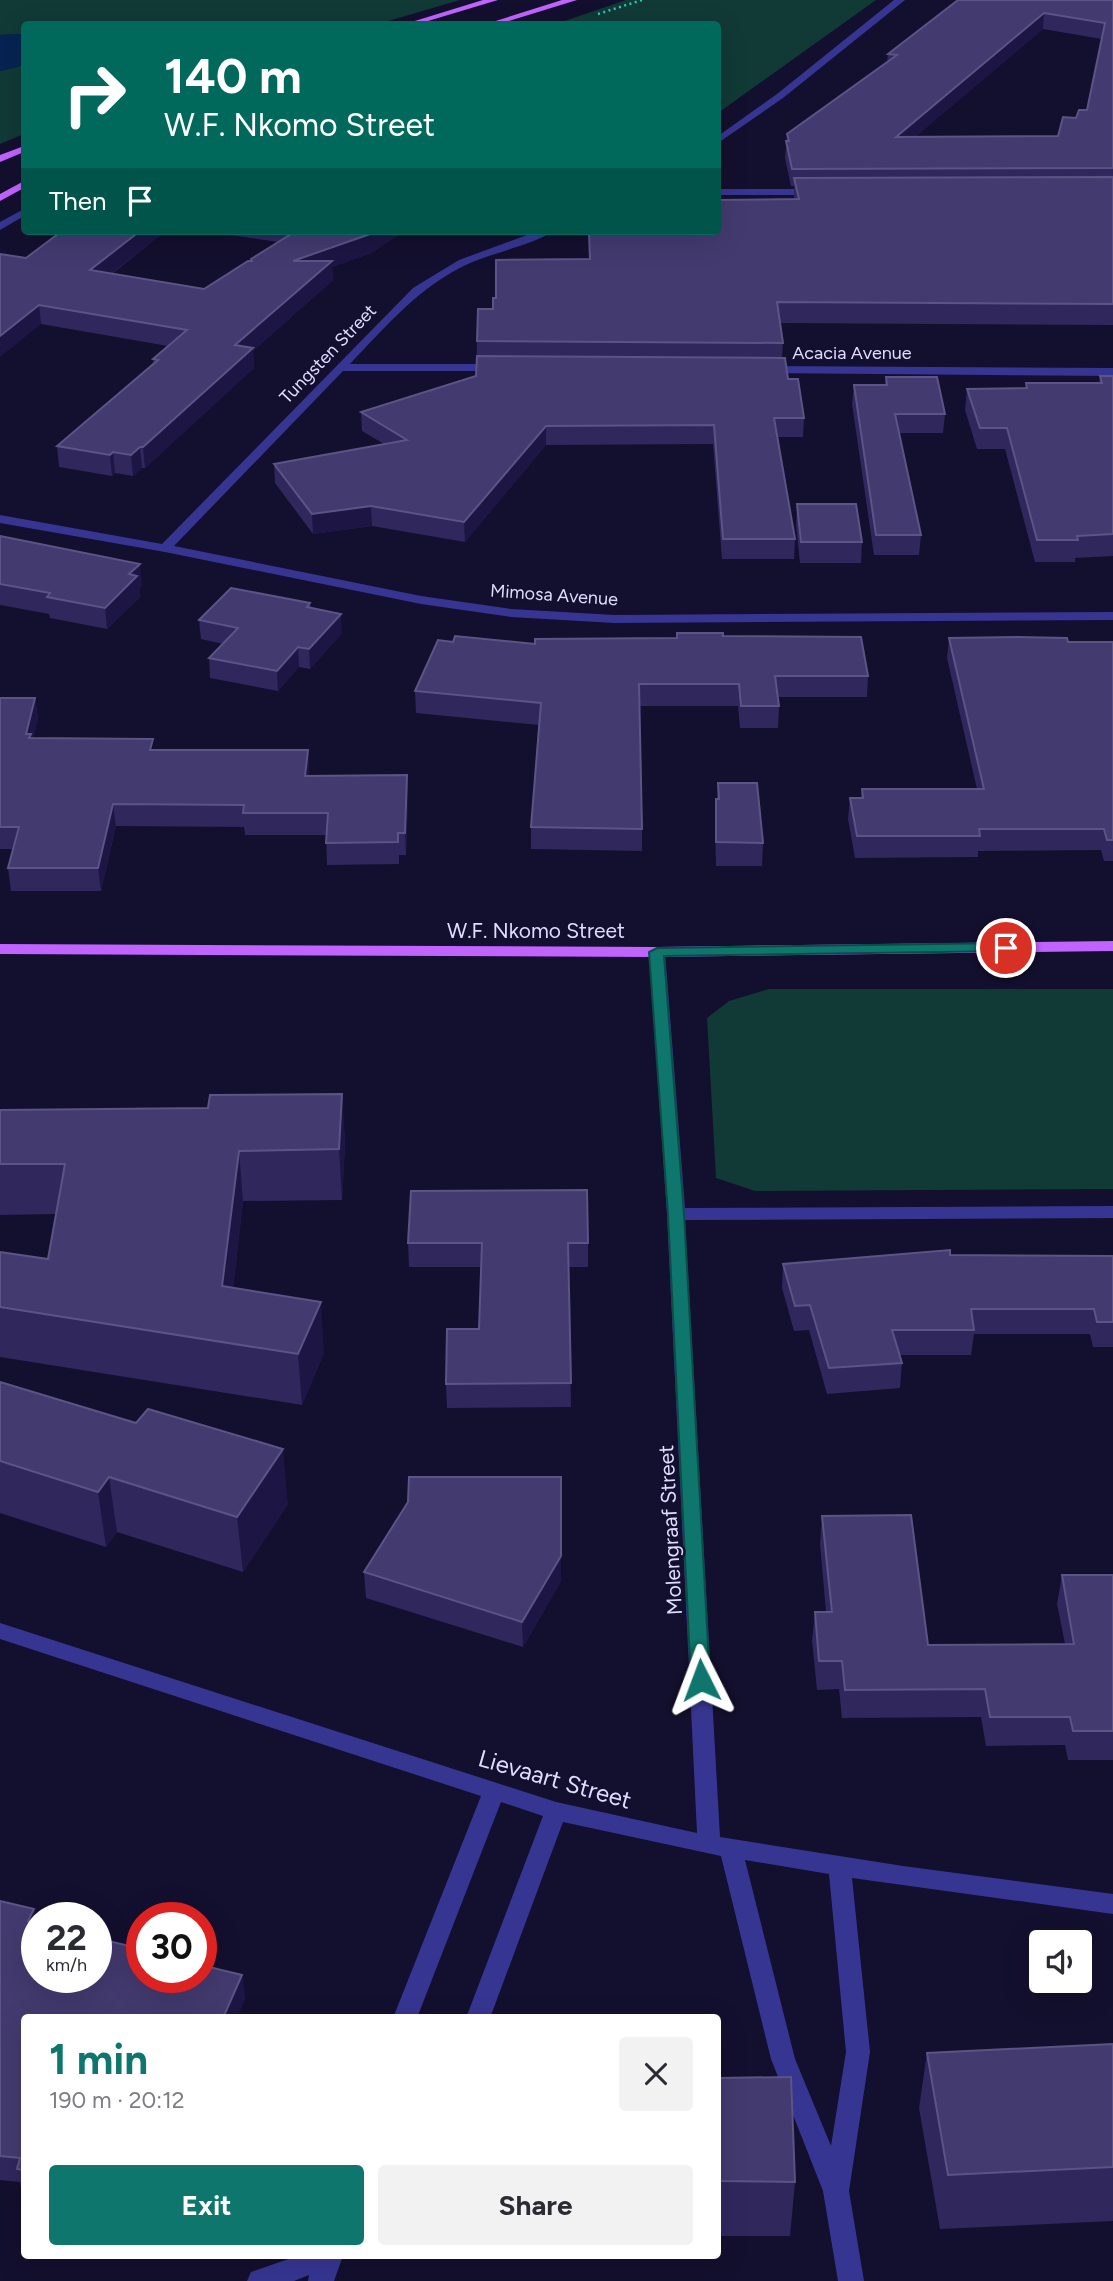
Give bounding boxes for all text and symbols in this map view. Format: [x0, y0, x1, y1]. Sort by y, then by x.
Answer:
text: 140 m [164, 46, 302, 105]
icon: right [49, 49, 140, 140]
text: W.F. Nkomo Street [164, 106, 435, 144]
icon: arrive [121, 182, 159, 220]
text: Then [49, 185, 107, 217]
street label: Tungsten Street [275, 300, 381, 408]
street label: Acacia Avenue [792, 342, 912, 364]
street label: Mimosa Avenue [489, 580, 619, 610]
street label: W.F. Nkomo Street [447, 918, 625, 943]
pin [976, 918, 1036, 978]
icon: arrive [987, 929, 1025, 967]
street label: Molengraaf Street [653, 1444, 687, 1616]
position arrow [664, 1643, 738, 1717]
street label: Lievaart Street [475, 1743, 635, 1815]
speed limit sign: 30 [126, 1902, 217, 1993]
text: 22 [46, 1917, 87, 1959]
map controls [1029, 1930, 1092, 1993]
button: sound [1029, 1930, 1092, 1993]
text: km/h [46, 1954, 87, 1976]
text: 1 min [49, 2034, 148, 2085]
button: close [619, 2037, 693, 2111]
text: 190 m · 20:12 [49, 2086, 185, 2114]
button: Exit [49, 2165, 364, 2245]
button: Share [378, 2165, 693, 2245]

